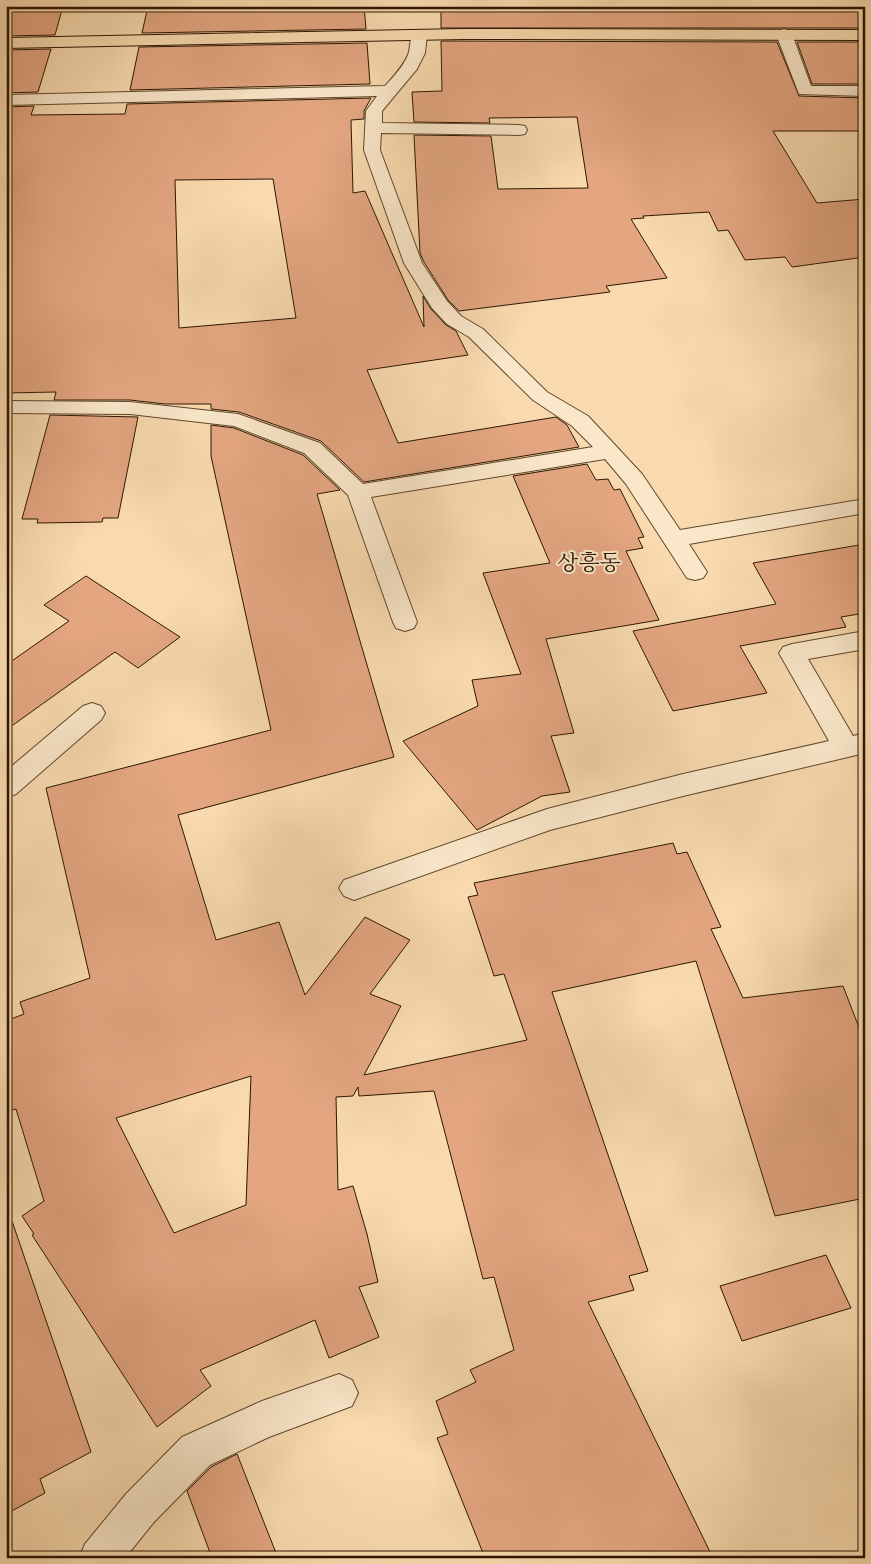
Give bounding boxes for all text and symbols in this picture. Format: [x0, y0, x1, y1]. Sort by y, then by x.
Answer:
district label: 상흥동 [557, 550, 621, 578]

